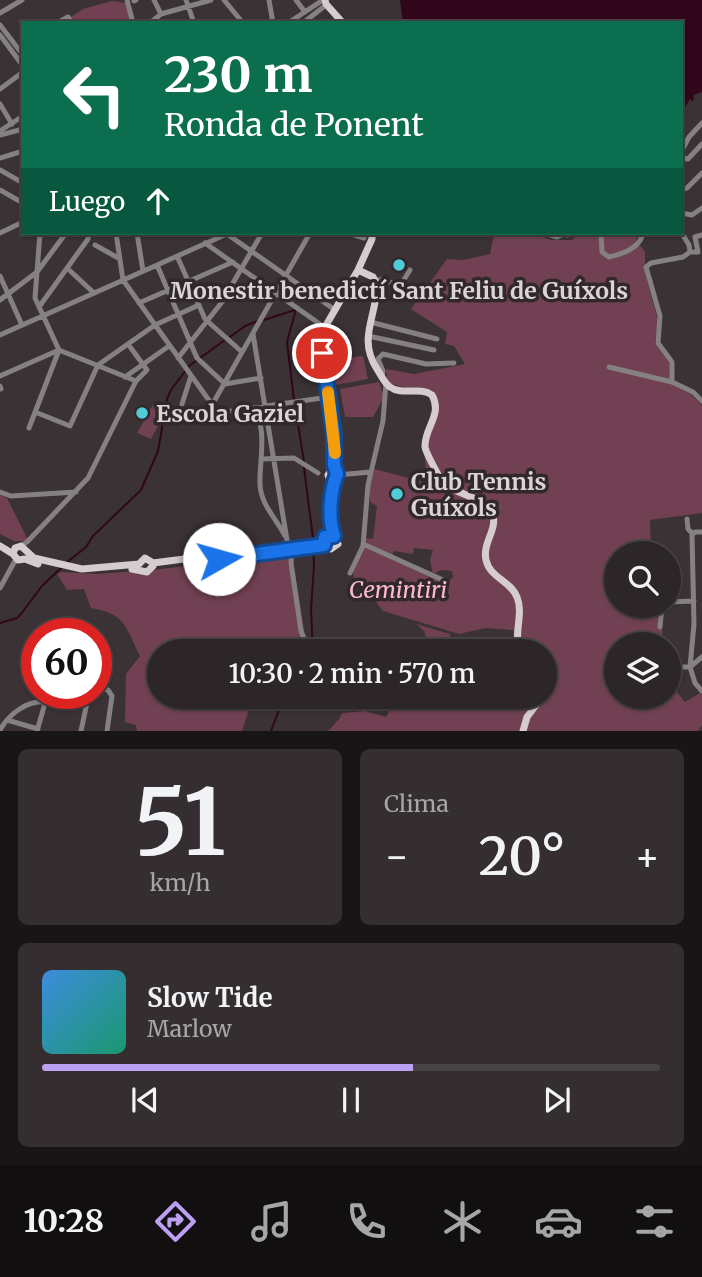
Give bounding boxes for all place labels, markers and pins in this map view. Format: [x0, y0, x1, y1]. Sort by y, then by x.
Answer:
marker: Monestir benedictí Sant Feliu de Guíxols [391, 257, 407, 273]
place label: Monestir benedictí Sant Feliu de Guíxols [170, 276, 628, 305]
pin [292, 323, 352, 383]
place label: Escola Gaziel [156, 399, 304, 428]
marker: Escola Gaziel [134, 405, 150, 421]
place label: Club Tennis Guíxols [411, 467, 547, 522]
marker: Club Tennis Guíxols [389, 486, 405, 502]

